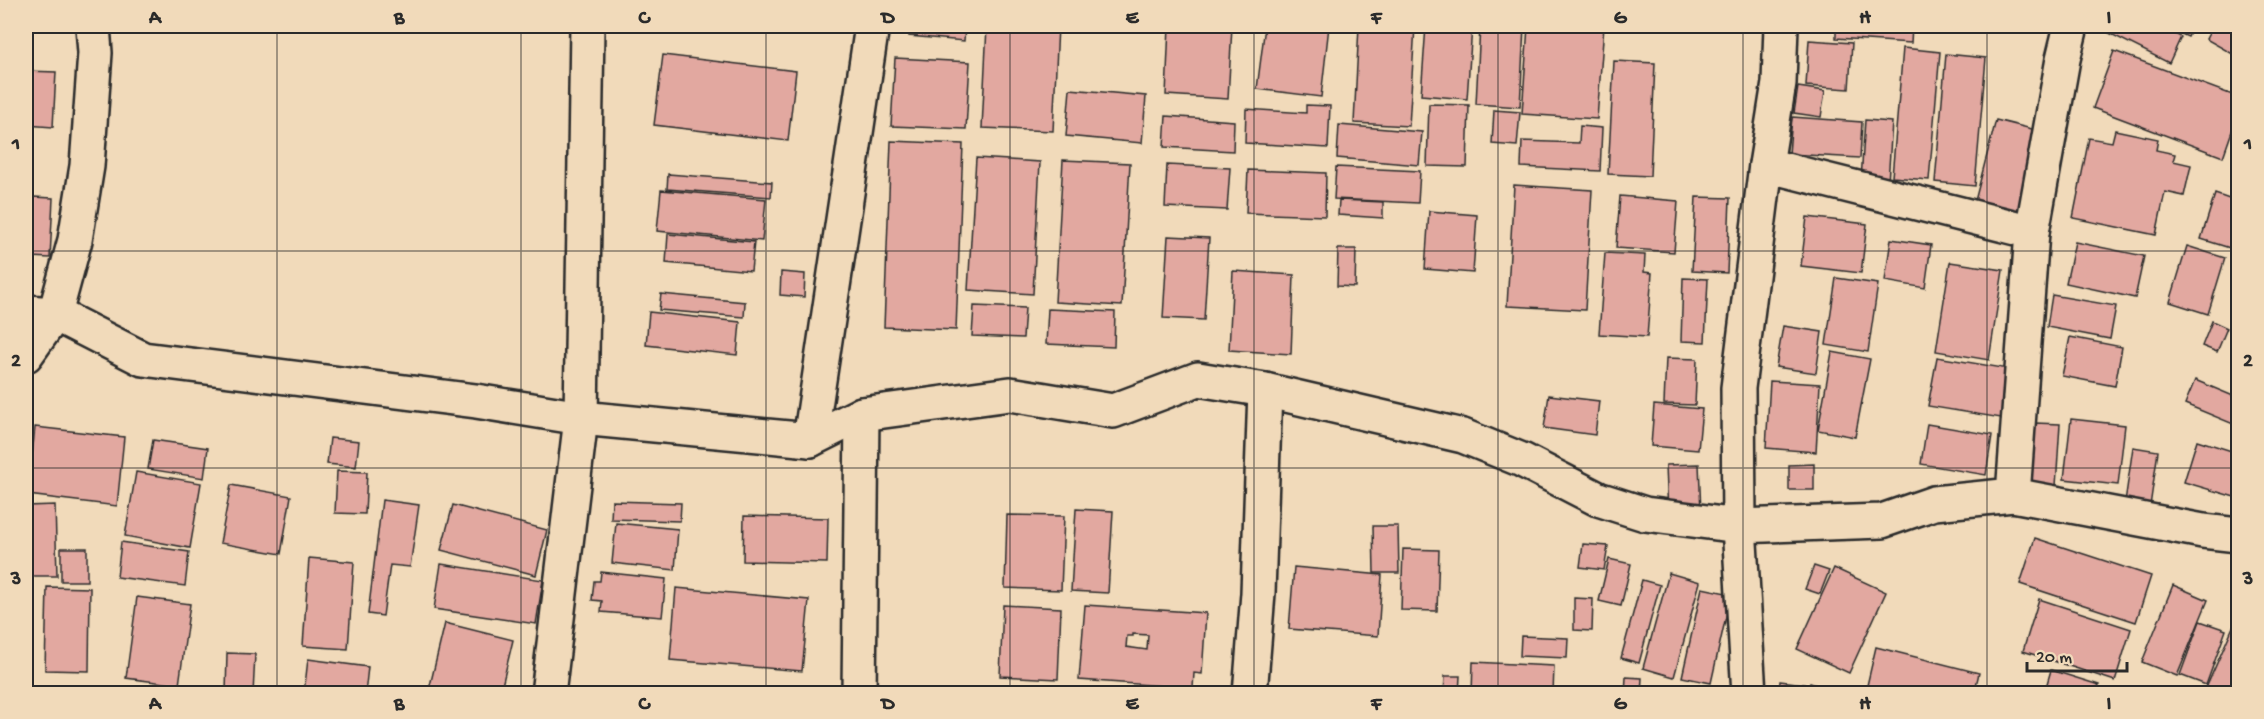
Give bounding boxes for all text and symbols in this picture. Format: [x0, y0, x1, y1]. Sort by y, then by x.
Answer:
text: A [148, 8, 163, 31]
text: B [393, 8, 405, 31]
text: C [638, 8, 652, 31]
text: D [879, 8, 895, 31]
text: E [1126, 8, 1140, 31]
text: F [1370, 8, 1383, 31]
text: G [1614, 8, 1628, 31]
text: H [1859, 8, 1871, 31]
text: I [2107, 8, 2112, 31]
text: 1 [11, 134, 20, 157]
text: 1 [2243, 134, 2252, 157]
text: 2 [11, 351, 21, 374]
text: 2 [2243, 351, 2253, 374]
text: 3 [10, 569, 21, 592]
text: 3 [2242, 569, 2253, 592]
scale bar [2027, 635, 2128, 673]
text: 20 m [2036, 648, 2072, 669]
text: A [148, 694, 163, 717]
text: B [393, 694, 405, 717]
text: C [638, 694, 652, 717]
text: D [879, 694, 895, 717]
text: E [1126, 694, 1140, 717]
text: F [1370, 694, 1383, 717]
text: G [1614, 694, 1628, 717]
text: H [1859, 694, 1871, 717]
text: I [2107, 694, 2112, 717]

